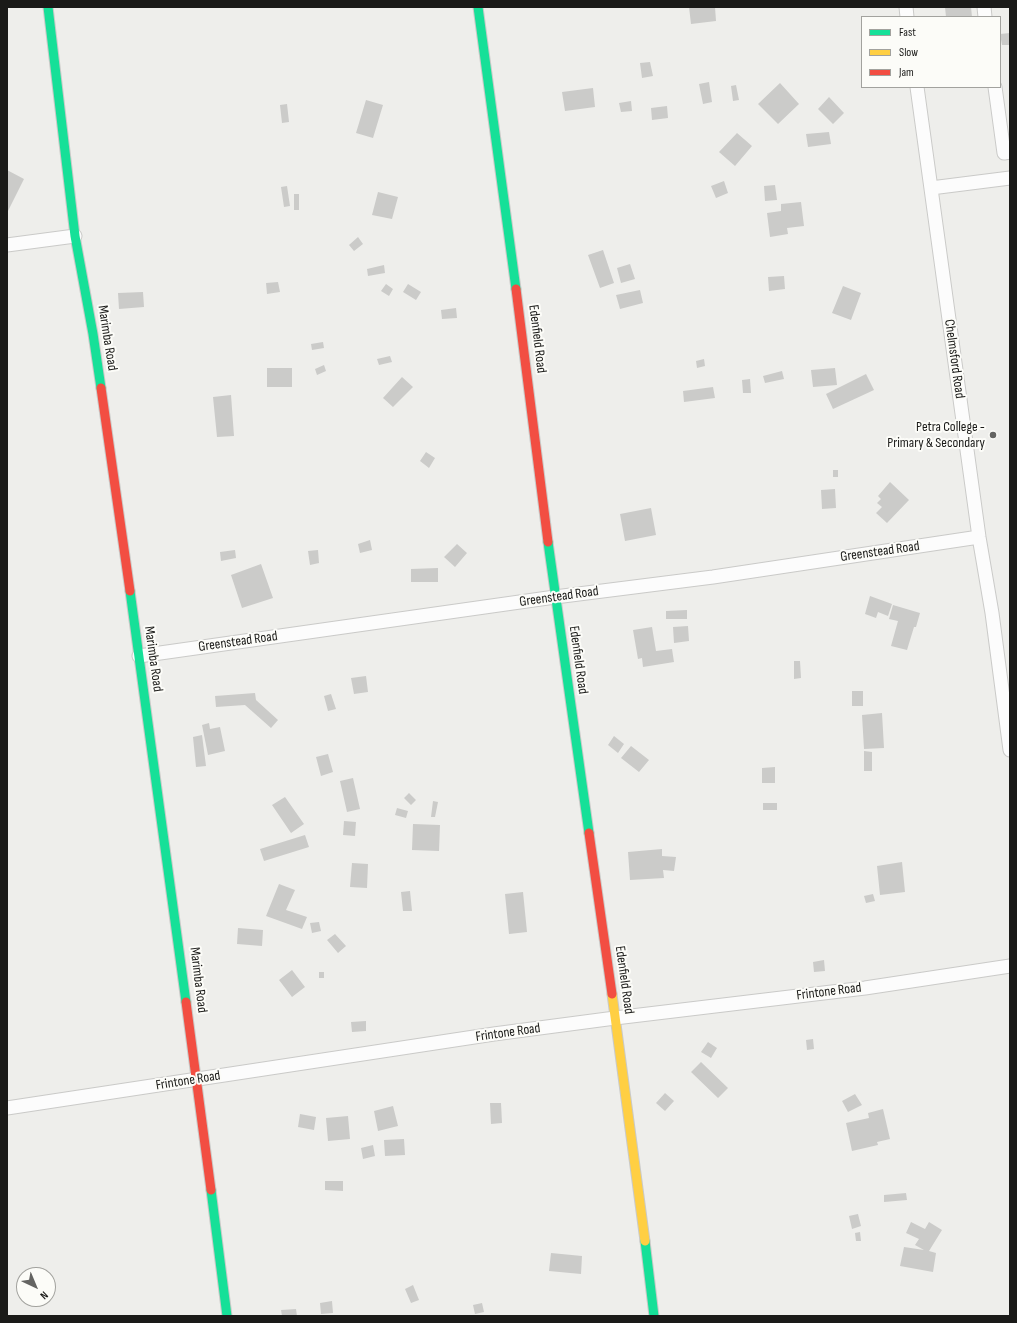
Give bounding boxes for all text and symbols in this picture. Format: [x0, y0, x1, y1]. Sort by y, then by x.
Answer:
legend [861, 16, 1001, 88]
text: Fast [899, 25, 916, 40]
text: Slow [899, 45, 918, 60]
text: Jam [899, 65, 914, 80]
street label: Marimba Road [94, 304, 120, 372]
street label: Edenfield Road [524, 304, 550, 374]
street label: Chelmsford Road [940, 318, 968, 400]
place label: Petra College - Primary & Secondary [887, 419, 985, 452]
marker: Petra College - Primary & Secondary [988, 430, 998, 440]
street label: Greenstead Road [839, 538, 921, 566]
street label: Greenstead Road [518, 583, 600, 611]
street label: Marimba Road [140, 625, 166, 693]
street label: Edenfield Road [565, 625, 591, 695]
street label: Greenstead Road [197, 628, 279, 656]
street label: Edenfield Road [611, 945, 637, 1015]
street label: Marimba Road [186, 946, 210, 1014]
street label: Frintone Road [796, 980, 862, 1004]
street label: Frintone Road [475, 1020, 541, 1046]
street label: Frintone Road [155, 1068, 221, 1094]
north arrow [16, 1267, 56, 1307]
text: N [37, 1289, 51, 1302]

